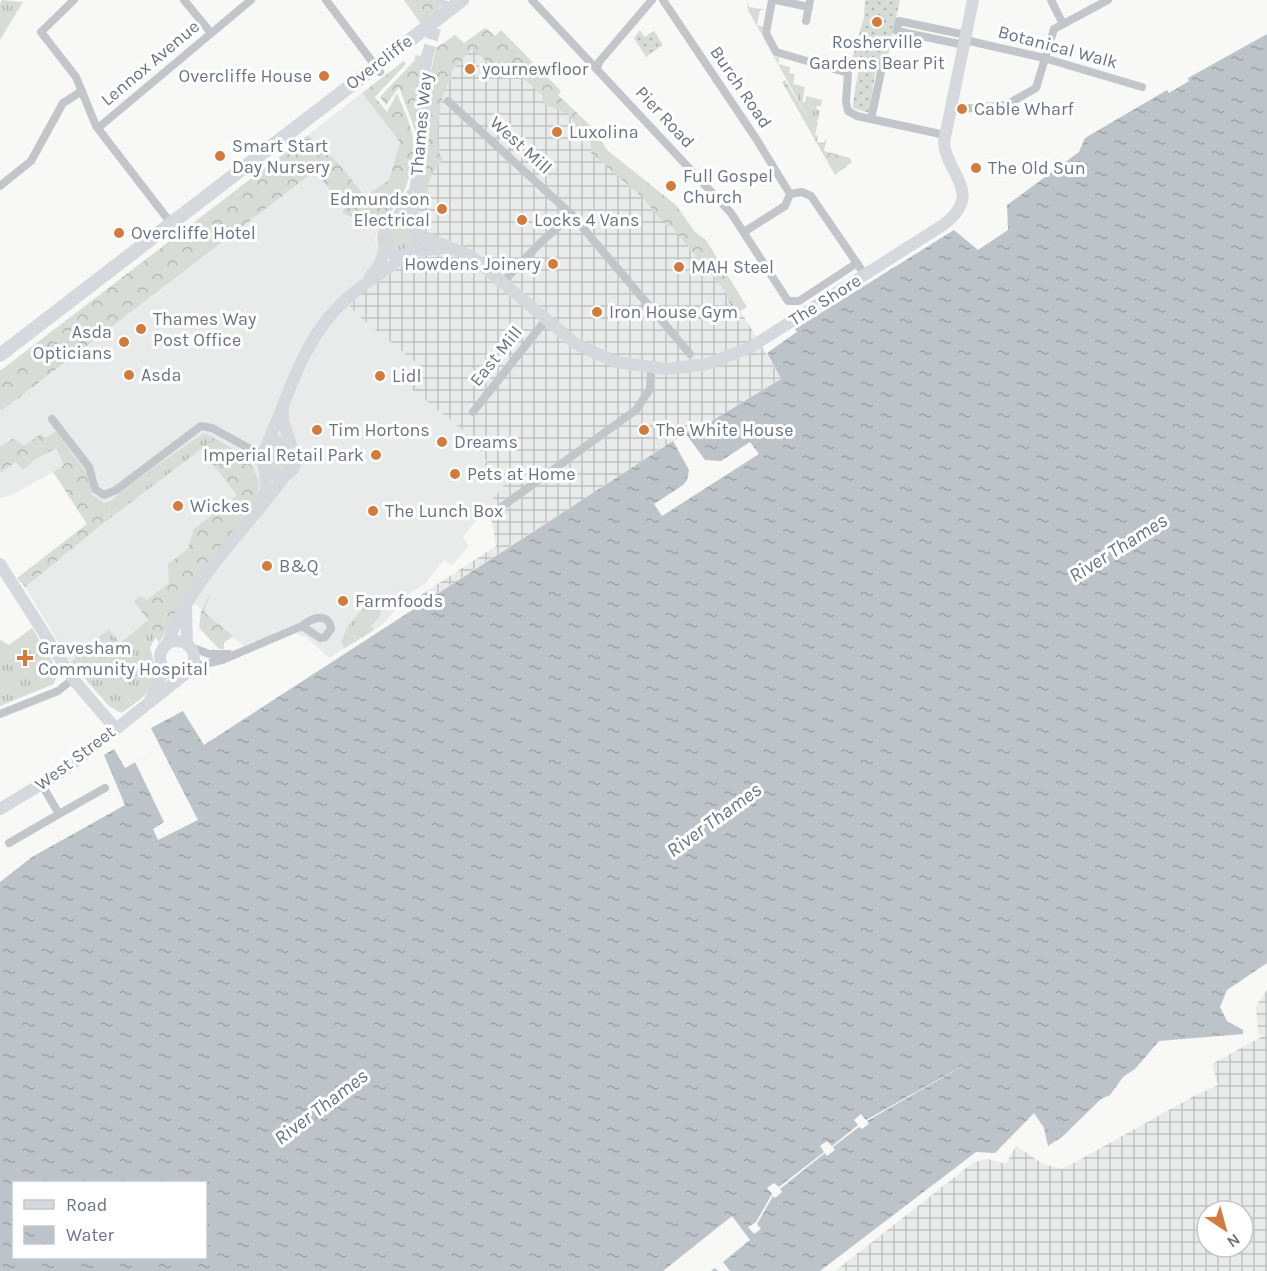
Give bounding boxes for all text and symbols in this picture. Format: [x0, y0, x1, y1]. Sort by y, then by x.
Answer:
street label: Lennox Avenue [96, 15, 204, 111]
marker: Rosherville Gardens Bear Pit [870, 15, 884, 29]
street label: Botanical Walk [996, 20, 1120, 74]
street label: Overcliffe [341, 30, 417, 94]
place label: Rosherville Gardens Bear Pit [809, 31, 945, 74]
street label: Burch Road [705, 42, 777, 132]
place label: yournewfloor [481, 58, 589, 80]
marker: yournewfloor [463, 62, 477, 76]
place label: Overcliffe House [179, 65, 312, 87]
marker: Overcliffe House [317, 69, 331, 83]
street label: Thames Way [406, 71, 437, 176]
street label: Pier Road [631, 81, 699, 153]
place label: Cable Wharf [974, 98, 1075, 120]
marker: Cable Wharf [955, 102, 969, 116]
street label: West Mill [485, 111, 557, 179]
place label: Luxolina [569, 121, 639, 143]
marker: Luxolina [550, 125, 564, 139]
place label: Smart Start Day Nursery [232, 135, 330, 178]
marker: Smart Start Day Nursery [213, 149, 227, 163]
place label: The Old Sun [988, 157, 1086, 179]
marker: The Old Sun [969, 161, 983, 175]
place label: Full Gospel Church [683, 165, 773, 208]
marker: Full Gospel Church [664, 179, 678, 193]
place label: Edmundson Electrical [330, 188, 430, 231]
marker: Edmundson Electrical [435, 202, 449, 216]
place label: Locks 4 Vans [534, 209, 640, 231]
marker: Locks 4 Vans [515, 213, 529, 227]
place label: Overcliffe Hotel [131, 222, 256, 244]
marker: Overcliffe Hotel [112, 226, 126, 240]
place label: Howdens Joinery [404, 253, 542, 275]
place label: MAH Steel [691, 256, 774, 278]
marker: Howdens Joinery [546, 257, 560, 271]
marker: MAH Steel [672, 260, 686, 274]
street label: The Shore [785, 269, 865, 331]
place label: Iron House Gym [609, 301, 738, 323]
marker: Iron House Gym [590, 305, 604, 319]
place label: Thames Way Post Office [153, 308, 257, 351]
place label: Asda Opticians [33, 321, 112, 364]
street label: East Mill [465, 321, 527, 391]
marker: Thames Way Post Office [134, 322, 148, 336]
marker: Asda Opticians [117, 335, 131, 349]
place label: Asda [141, 364, 181, 386]
place label: Lidl [392, 365, 421, 387]
marker: Asda [122, 368, 136, 382]
marker: Lidl [373, 369, 387, 383]
place label: Tim Hortons [329, 419, 430, 441]
place label: The White House [656, 419, 793, 441]
marker: Tim Hortons [310, 423, 324, 437]
marker: The White House [637, 423, 651, 437]
place label: Dreams [454, 431, 518, 453]
marker: Dreams [435, 435, 449, 449]
place label: Imperial Retail Park [203, 444, 364, 466]
marker: Imperial Retail Park [369, 448, 383, 462]
place label: Pets at Home [467, 463, 576, 485]
marker: Pets at Home [448, 467, 462, 481]
place label: Wickes [190, 495, 250, 517]
marker: Wickes [171, 499, 185, 513]
place label: The Lunch Box [385, 500, 503, 522]
marker: The Lunch Box [366, 504, 380, 518]
water label: River Thames [1065, 509, 1171, 587]
place label: B&Q [279, 555, 318, 577]
marker: B&Q [260, 559, 274, 573]
place label: Farmfoods [355, 590, 443, 612]
marker: Farmfoods [336, 594, 350, 608]
place label: Gravesham Community Hospital [38, 637, 208, 680]
marker: Gravesham Community Hospital [16, 649, 34, 667]
street label: West Street [31, 721, 120, 795]
water label: River Thames [662, 778, 766, 862]
water label: River Thames [270, 1064, 372, 1150]
legend [12, 1181, 207, 1259]
text: Road [66, 1194, 107, 1216]
north arrow [1195, 1199, 1255, 1259]
text: Water [66, 1224, 114, 1246]
text: N [1223, 1230, 1244, 1252]

